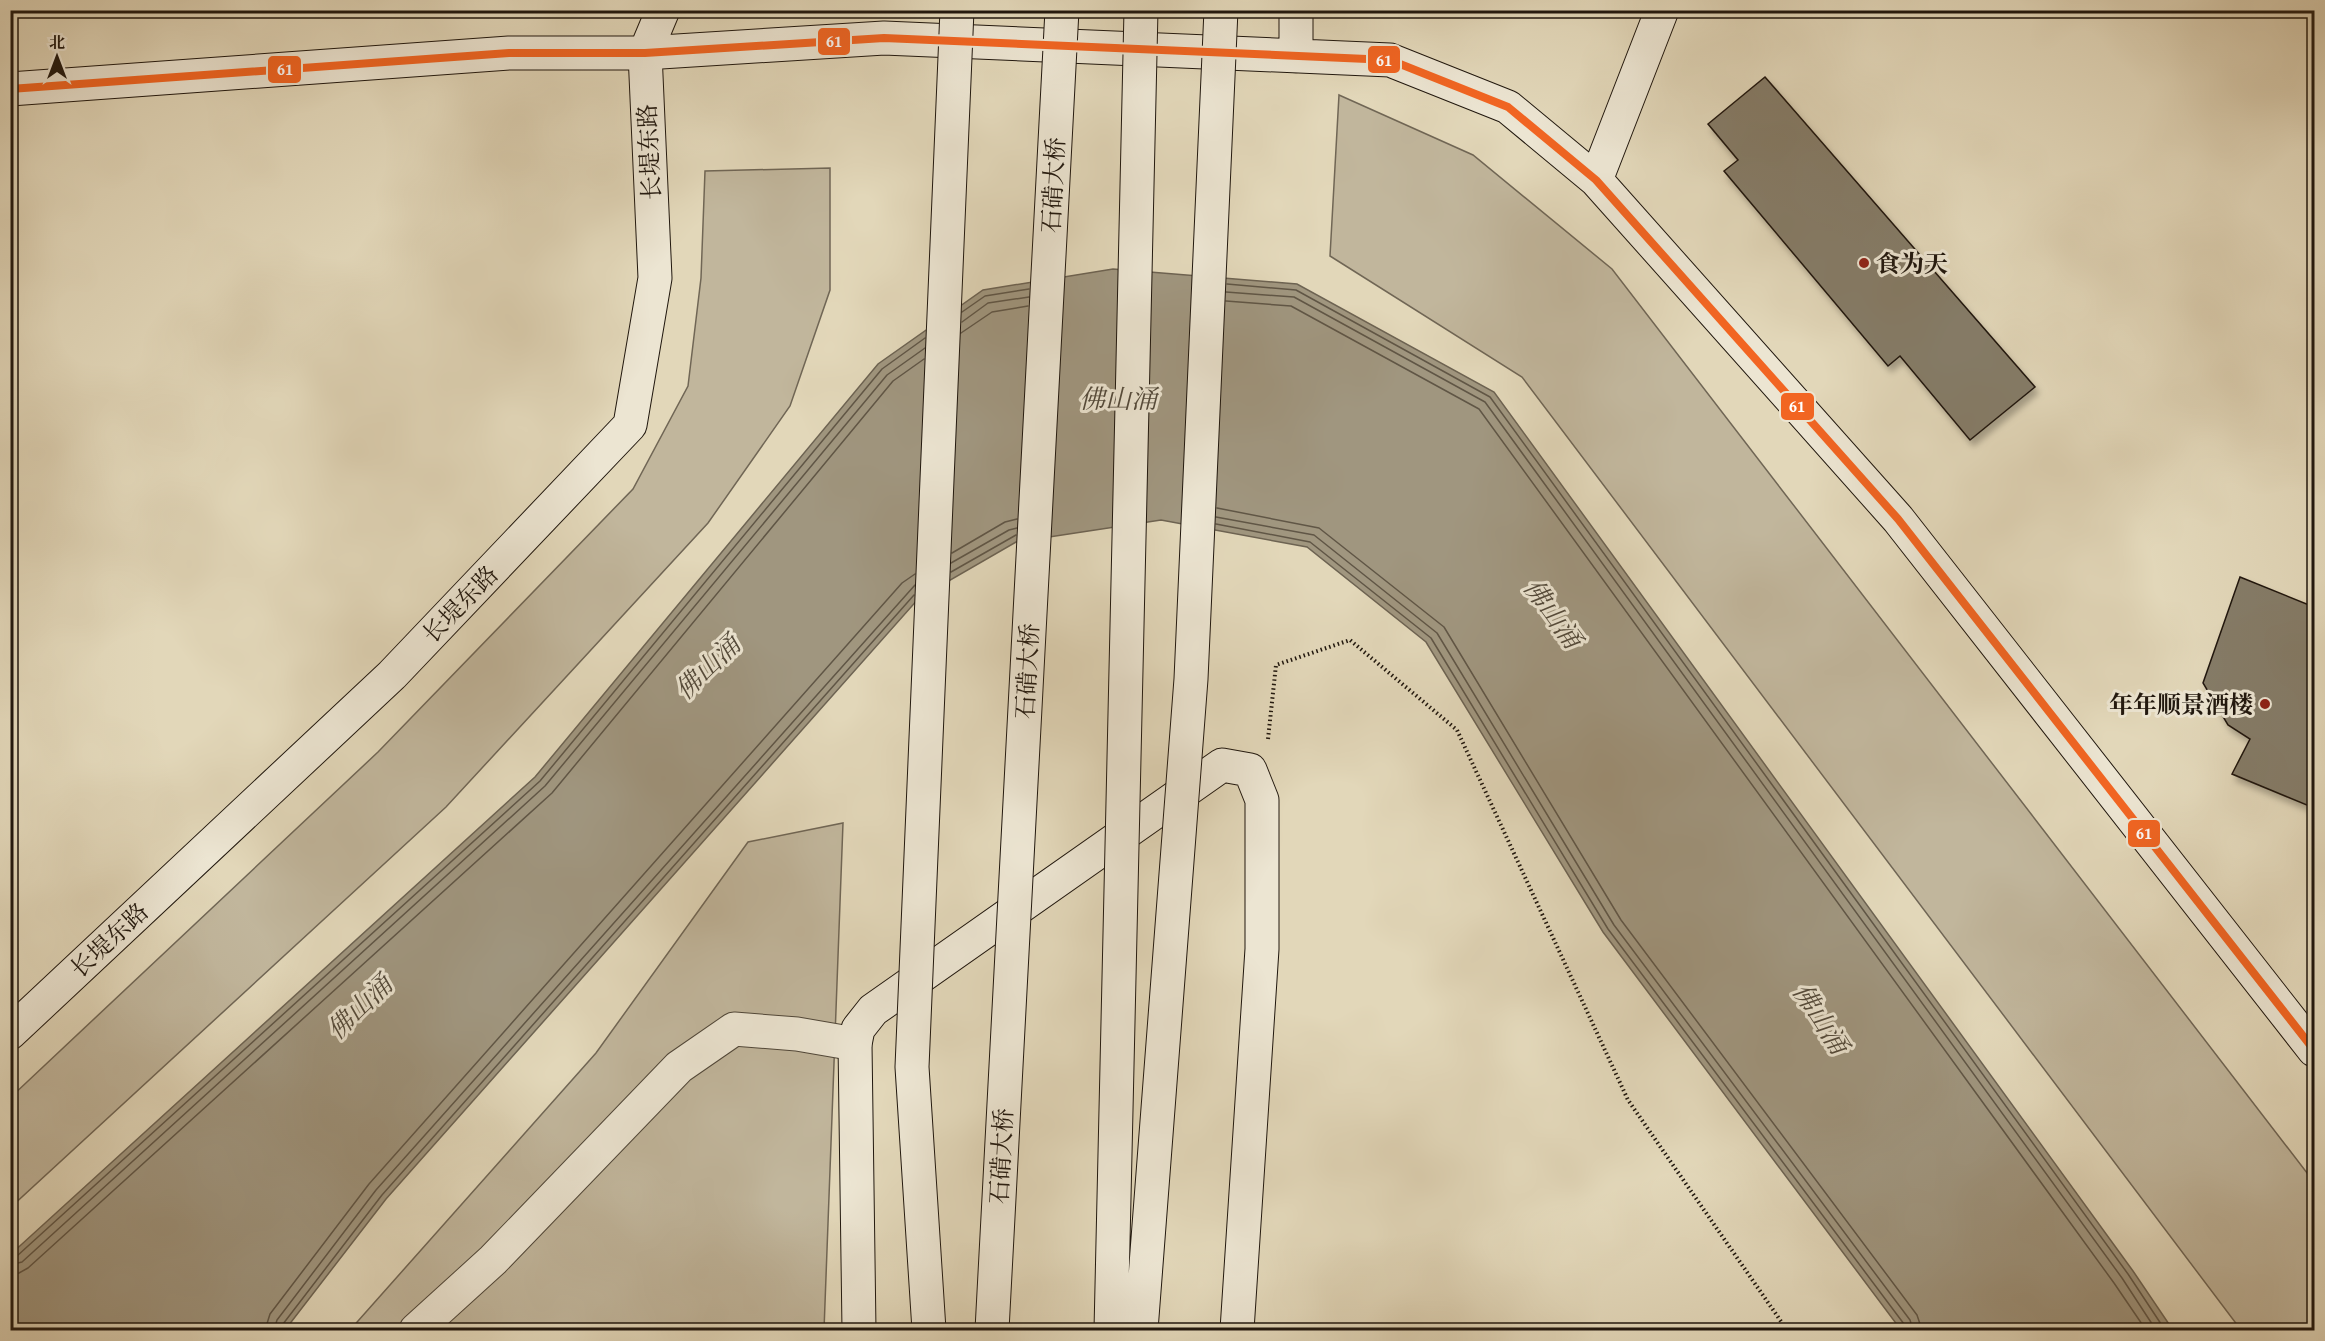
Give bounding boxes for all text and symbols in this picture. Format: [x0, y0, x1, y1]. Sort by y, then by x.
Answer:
north arrow [27, 27, 87, 87]
line badge: 61 [817, 27, 851, 56]
text: 61 [826, 29, 842, 53]
text: 北 [49, 30, 65, 54]
line badge: 61 [1367, 45, 1401, 74]
text: 61 [1376, 48, 1392, 72]
line badge: 61 [267, 55, 302, 84]
text: 61 [277, 57, 293, 81]
street label: 长堤东路 [629, 103, 669, 201]
street label: 石𬒔大桥 [1033, 136, 1073, 234]
place label: 食为天 [1876, 246, 1948, 281]
marker: 食为天 [1857, 256, 1871, 270]
water label: 佛山涌 [1079, 379, 1160, 418]
line badge: 61 [1780, 392, 1815, 421]
text: 61 [1789, 394, 1805, 418]
street label: 长堤东路 [414, 557, 506, 651]
water label: 佛山涌 [1514, 570, 1593, 658]
street label: 石𬒔大桥 [1007, 622, 1047, 720]
water label: 佛山涌 [665, 624, 751, 708]
place label: 年年顺景酒楼 [2109, 687, 2253, 722]
marker: 年年顺景酒楼 [2258, 697, 2272, 711]
line badge: 61 [2127, 819, 2161, 848]
text: 61 [2136, 821, 2152, 845]
street label: 长堤东路 [62, 894, 156, 986]
water label: 佛山涌 [317, 964, 403, 1048]
water label: 佛山涌 [1783, 975, 1860, 1064]
street label: 石𬒔大桥 [981, 1107, 1021, 1205]

